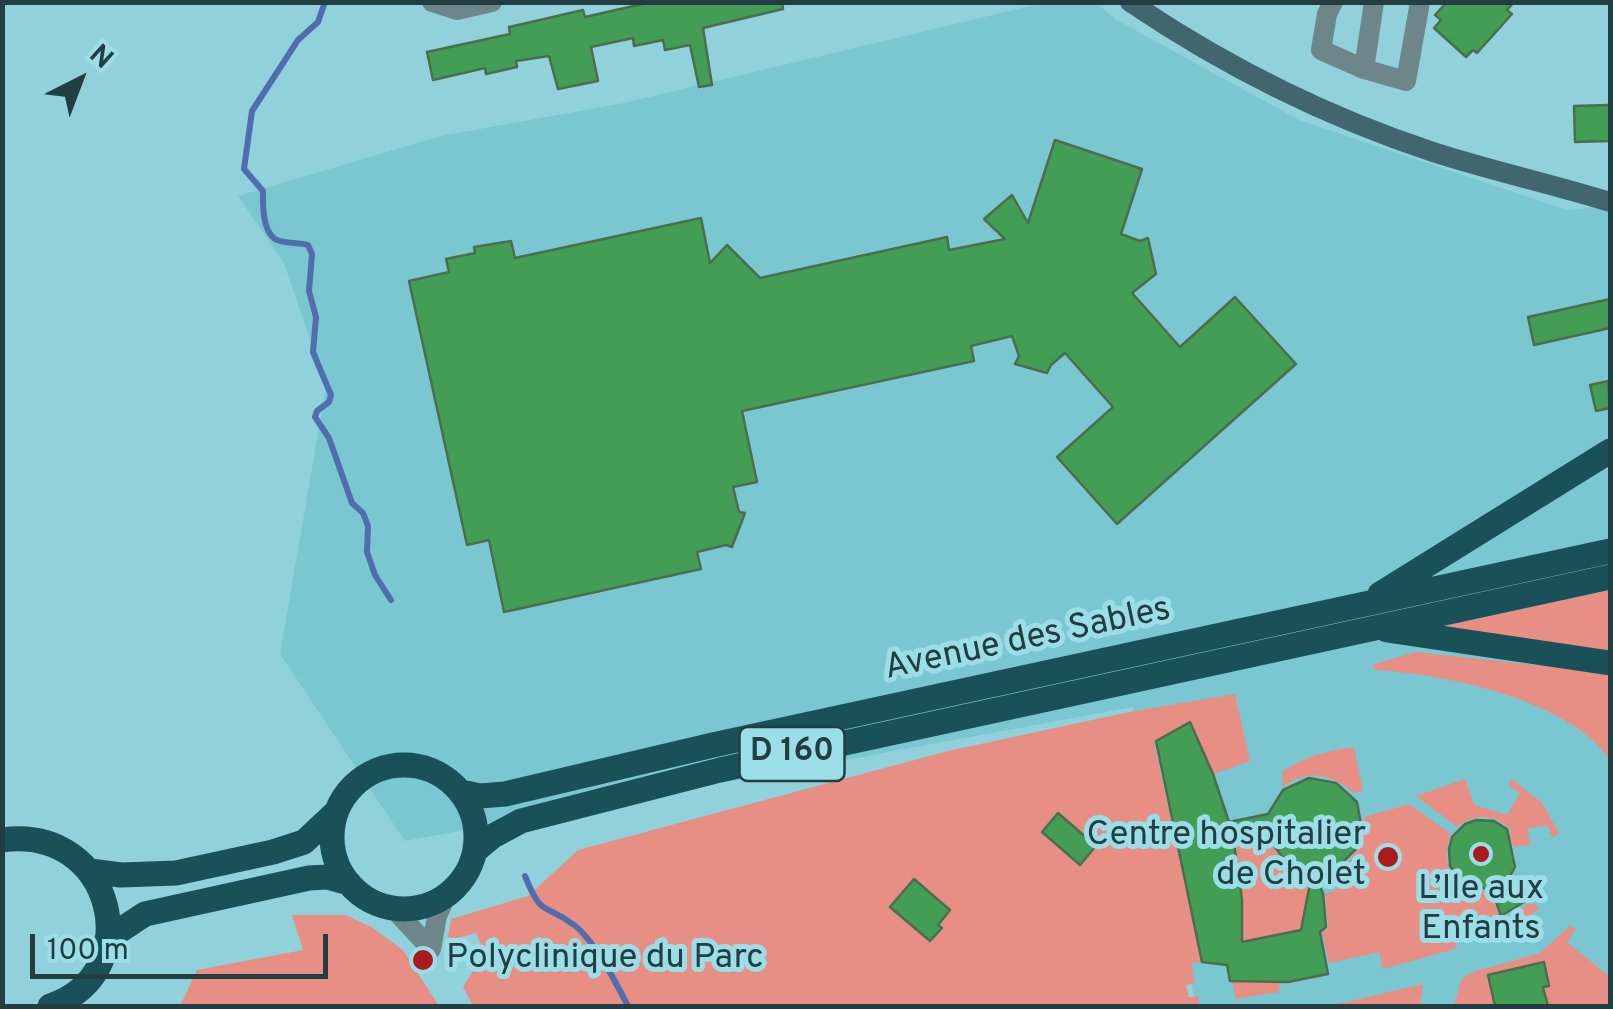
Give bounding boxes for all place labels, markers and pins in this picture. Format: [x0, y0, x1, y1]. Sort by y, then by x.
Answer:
place label: Centre hospitalier de Cholet [1087, 816, 1366, 898]
marker: L’Ile aux Enfants [1470, 843, 1492, 865]
marker: Centre hospitalier de Cholet [1375, 844, 1401, 870]
place label: L’Ile aux Enfants [1418, 870, 1544, 952]
place label: Polyclinique du Parc [446, 939, 764, 981]
marker: Polyclinique du Parc [410, 947, 436, 973]

